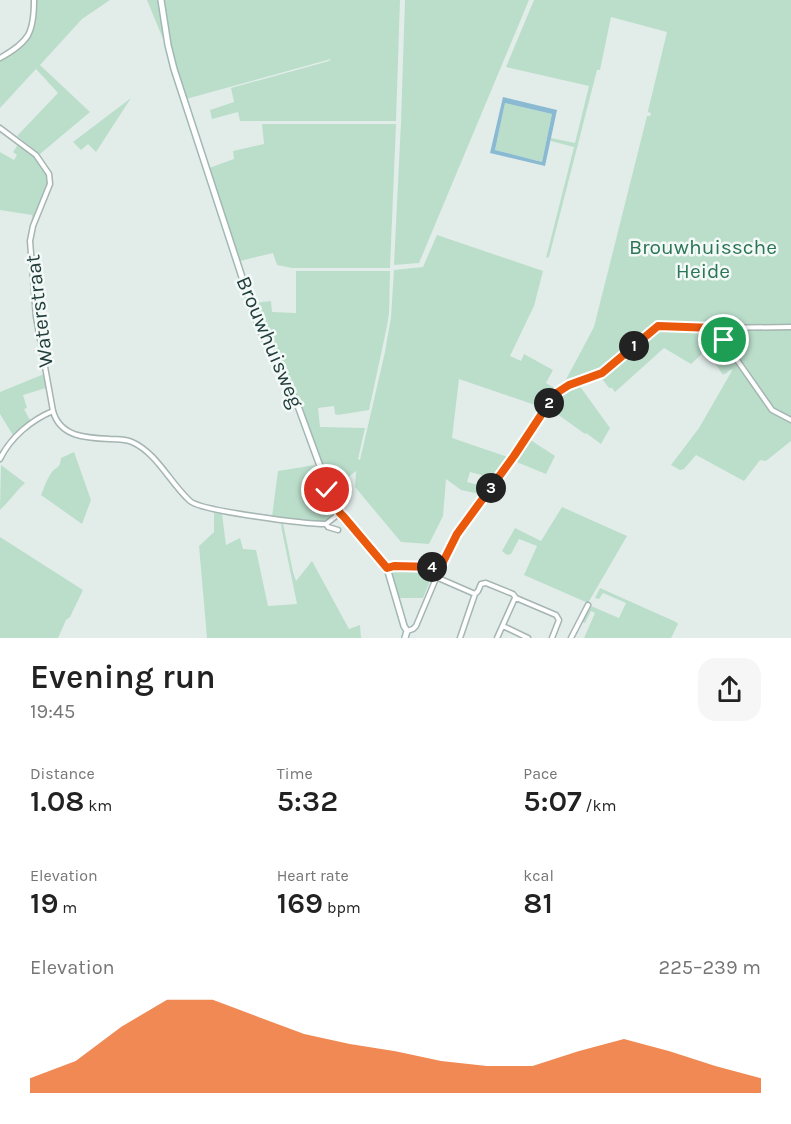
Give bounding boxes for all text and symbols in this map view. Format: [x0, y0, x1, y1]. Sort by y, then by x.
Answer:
park label: Brouwhuissche Heide [629, 235, 777, 283]
street label: Waterstraat [20, 253, 58, 369]
street label: Brouwhuisweg [231, 273, 309, 412]
pin [698, 314, 749, 365]
icon: arrive [707, 323, 740, 356]
pin: 1 [619, 331, 649, 361]
text: 1 [631, 336, 637, 355]
pin: 2 [534, 388, 564, 418]
text: 2 [544, 393, 554, 412]
pin [301, 464, 352, 515]
icon: check [310, 473, 343, 506]
pin: 3 [476, 473, 506, 503]
text: 3 [486, 478, 496, 497]
pin: 4 [417, 552, 447, 582]
text: 4 [427, 557, 437, 576]
text: Evening run [30, 658, 216, 696]
button: share [698, 658, 761, 721]
text: 19:45 [30, 700, 75, 723]
text: Distance [30, 764, 95, 783]
text: Time [277, 764, 313, 783]
text: Pace [523, 764, 557, 783]
text: 1.08 [30, 783, 84, 819]
text: 5:32 [277, 783, 338, 819]
text: 5:07 [523, 783, 582, 819]
text: km [84, 796, 112, 815]
text: /km [582, 796, 616, 815]
text: Elevation [30, 866, 98, 885]
text: Heart rate [277, 866, 349, 885]
text: kcal [523, 866, 554, 885]
text: 19 [30, 885, 59, 921]
text: 169 [277, 885, 323, 921]
text: 81 [523, 885, 553, 921]
text: m [59, 898, 77, 917]
text: bpm [323, 898, 361, 917]
text: Elevation [30, 956, 115, 979]
text: 225–239 m [659, 956, 761, 979]

